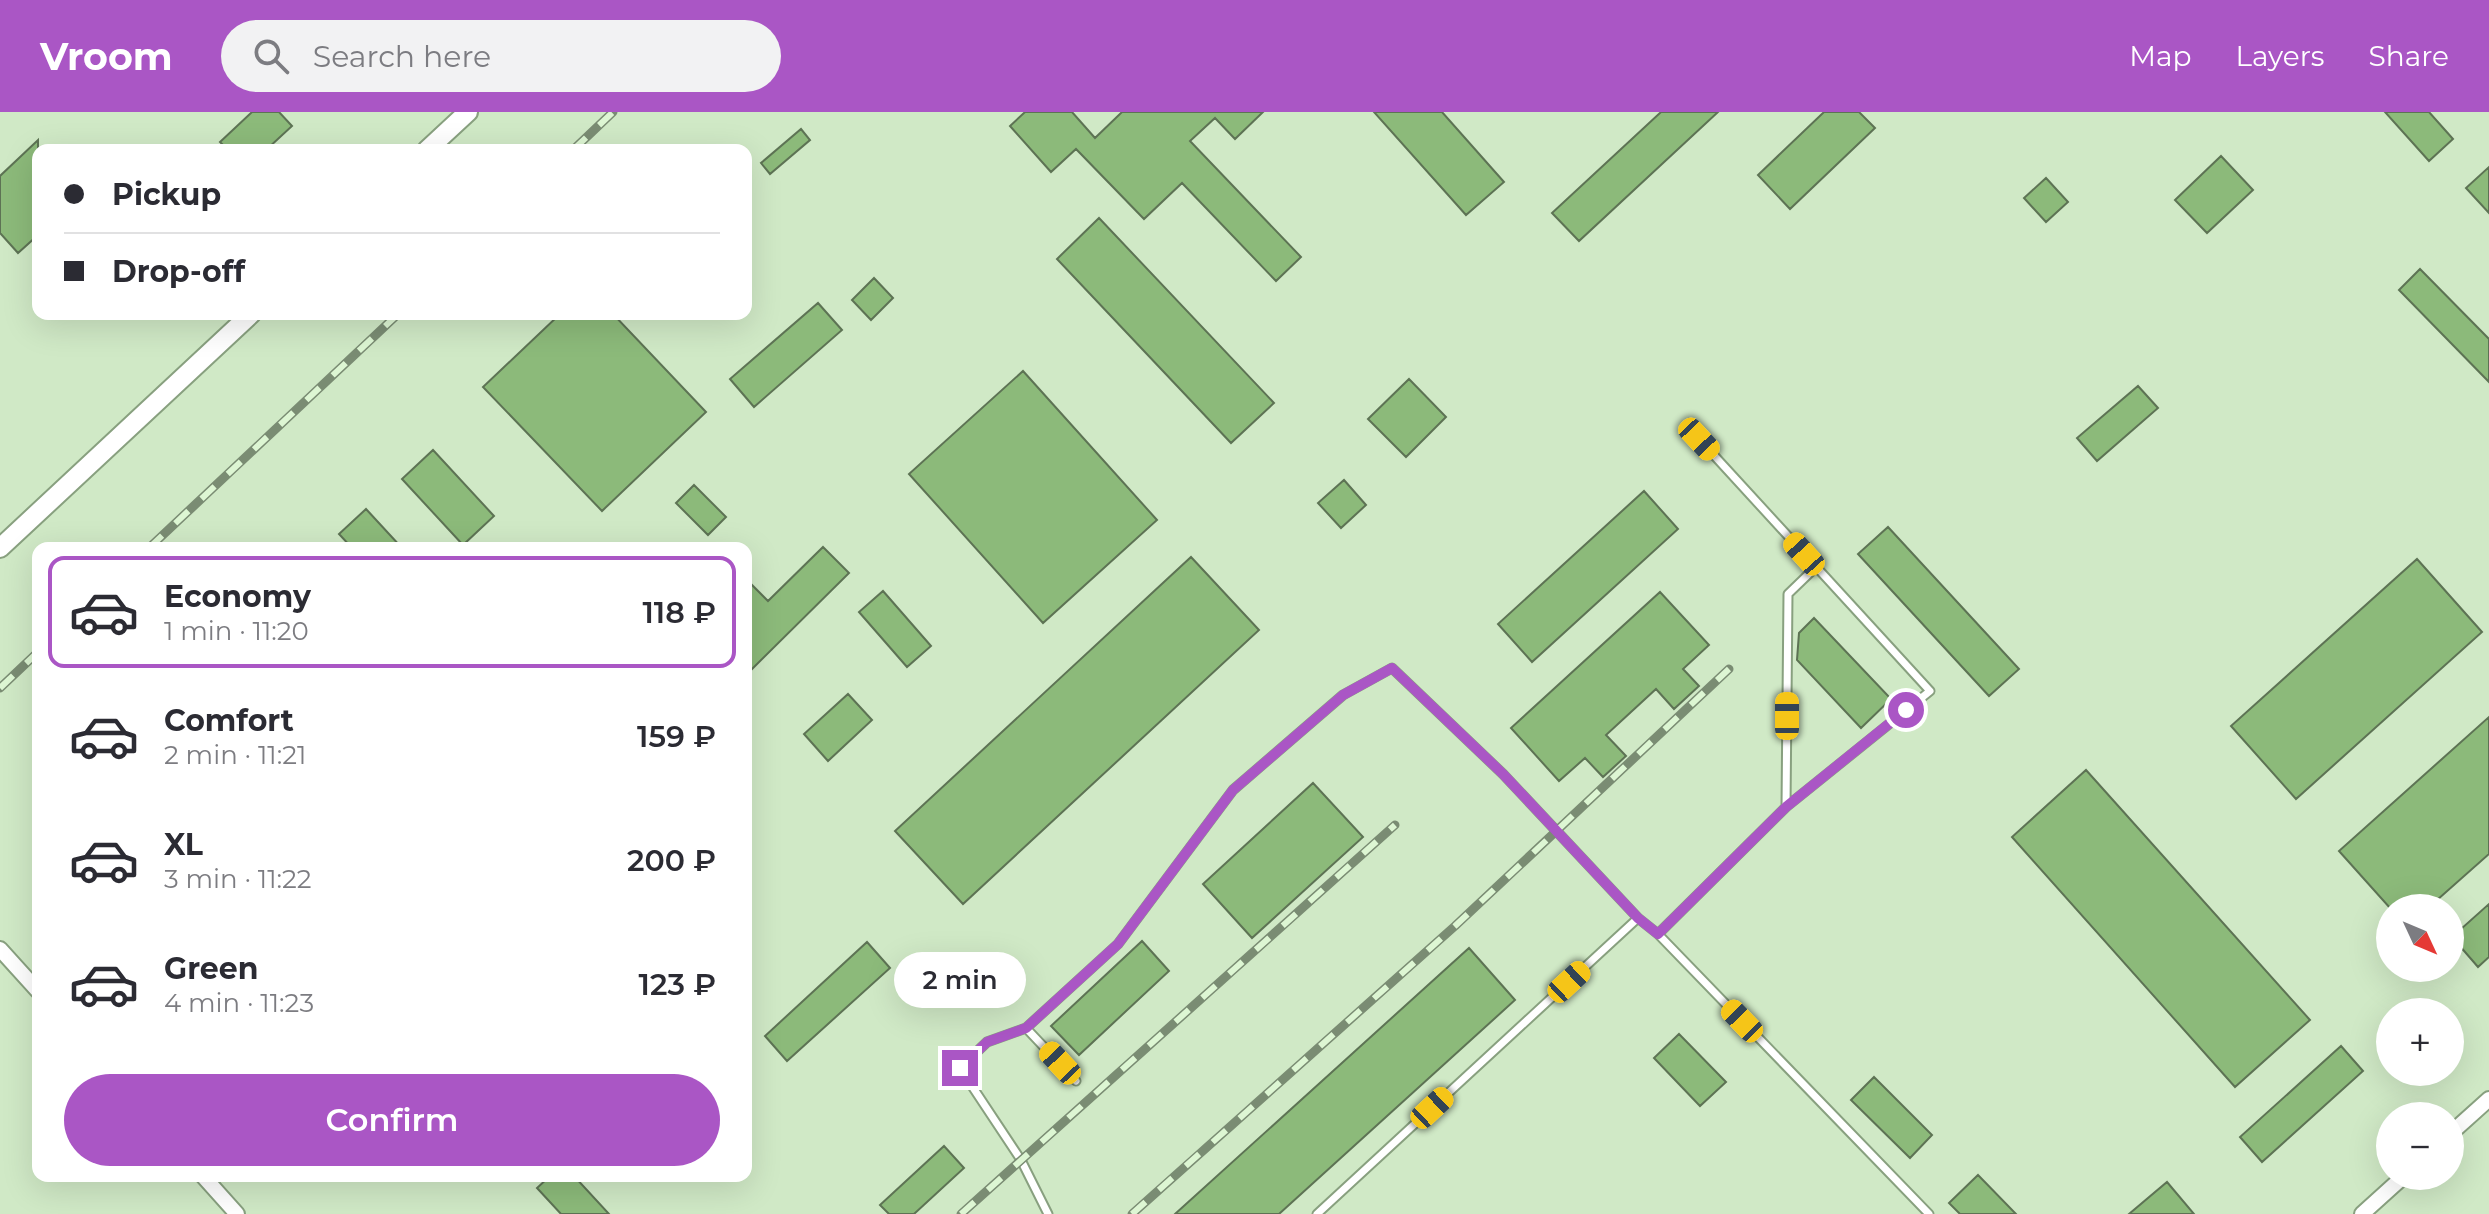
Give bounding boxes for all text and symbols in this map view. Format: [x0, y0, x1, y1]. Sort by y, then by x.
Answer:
search box [221, 20, 781, 92]
text: Vroom [40, 33, 173, 80]
icon: search [249, 34, 293, 78]
text: Search here [313, 38, 491, 75]
text: Map [2129, 39, 2192, 73]
text: Layers [2236, 39, 2325, 73]
text: Share [2369, 39, 2449, 73]
text: Pickup [112, 176, 221, 213]
text: Drop-off [112, 253, 245, 290]
car [1674, 413, 1724, 465]
car [1779, 528, 1829, 580]
icon: car [68, 576, 140, 648]
text: Economy [164, 578, 311, 615]
text: 118 ₽ [642, 594, 716, 631]
text: 1 min · 11:20 [164, 615, 309, 647]
car [1775, 692, 1799, 740]
route start [1888, 692, 1924, 728]
icon: car [68, 700, 140, 772]
text: Comfort [164, 702, 294, 739]
text: 159 ₽ [637, 718, 716, 755]
text: 2 min · 11:21 [164, 739, 306, 771]
icon: car [68, 824, 140, 896]
text: XL [164, 826, 203, 863]
text: 200 ₽ [627, 842, 716, 879]
text: 3 min · 11:22 [164, 863, 312, 895]
north arrow [2376, 894, 2464, 982]
map controls [2376, 894, 2464, 1190]
icon: car [68, 948, 140, 1020]
text: Green [164, 950, 258, 987]
callout: 2 min [894, 952, 1026, 1008]
car [1543, 957, 1595, 1007]
text: 2 min [922, 964, 998, 996]
text: 123 ₽ [639, 966, 716, 1003]
text: 4 min · 11:23 [164, 987, 314, 1019]
car [1717, 995, 1767, 1047]
button: + [2376, 998, 2464, 1086]
car [1035, 1037, 1085, 1089]
route end [942, 1050, 978, 1086]
button: Confirm [64, 1074, 720, 1166]
car [1406, 1083, 1458, 1133]
button: − [2376, 1102, 2464, 1190]

